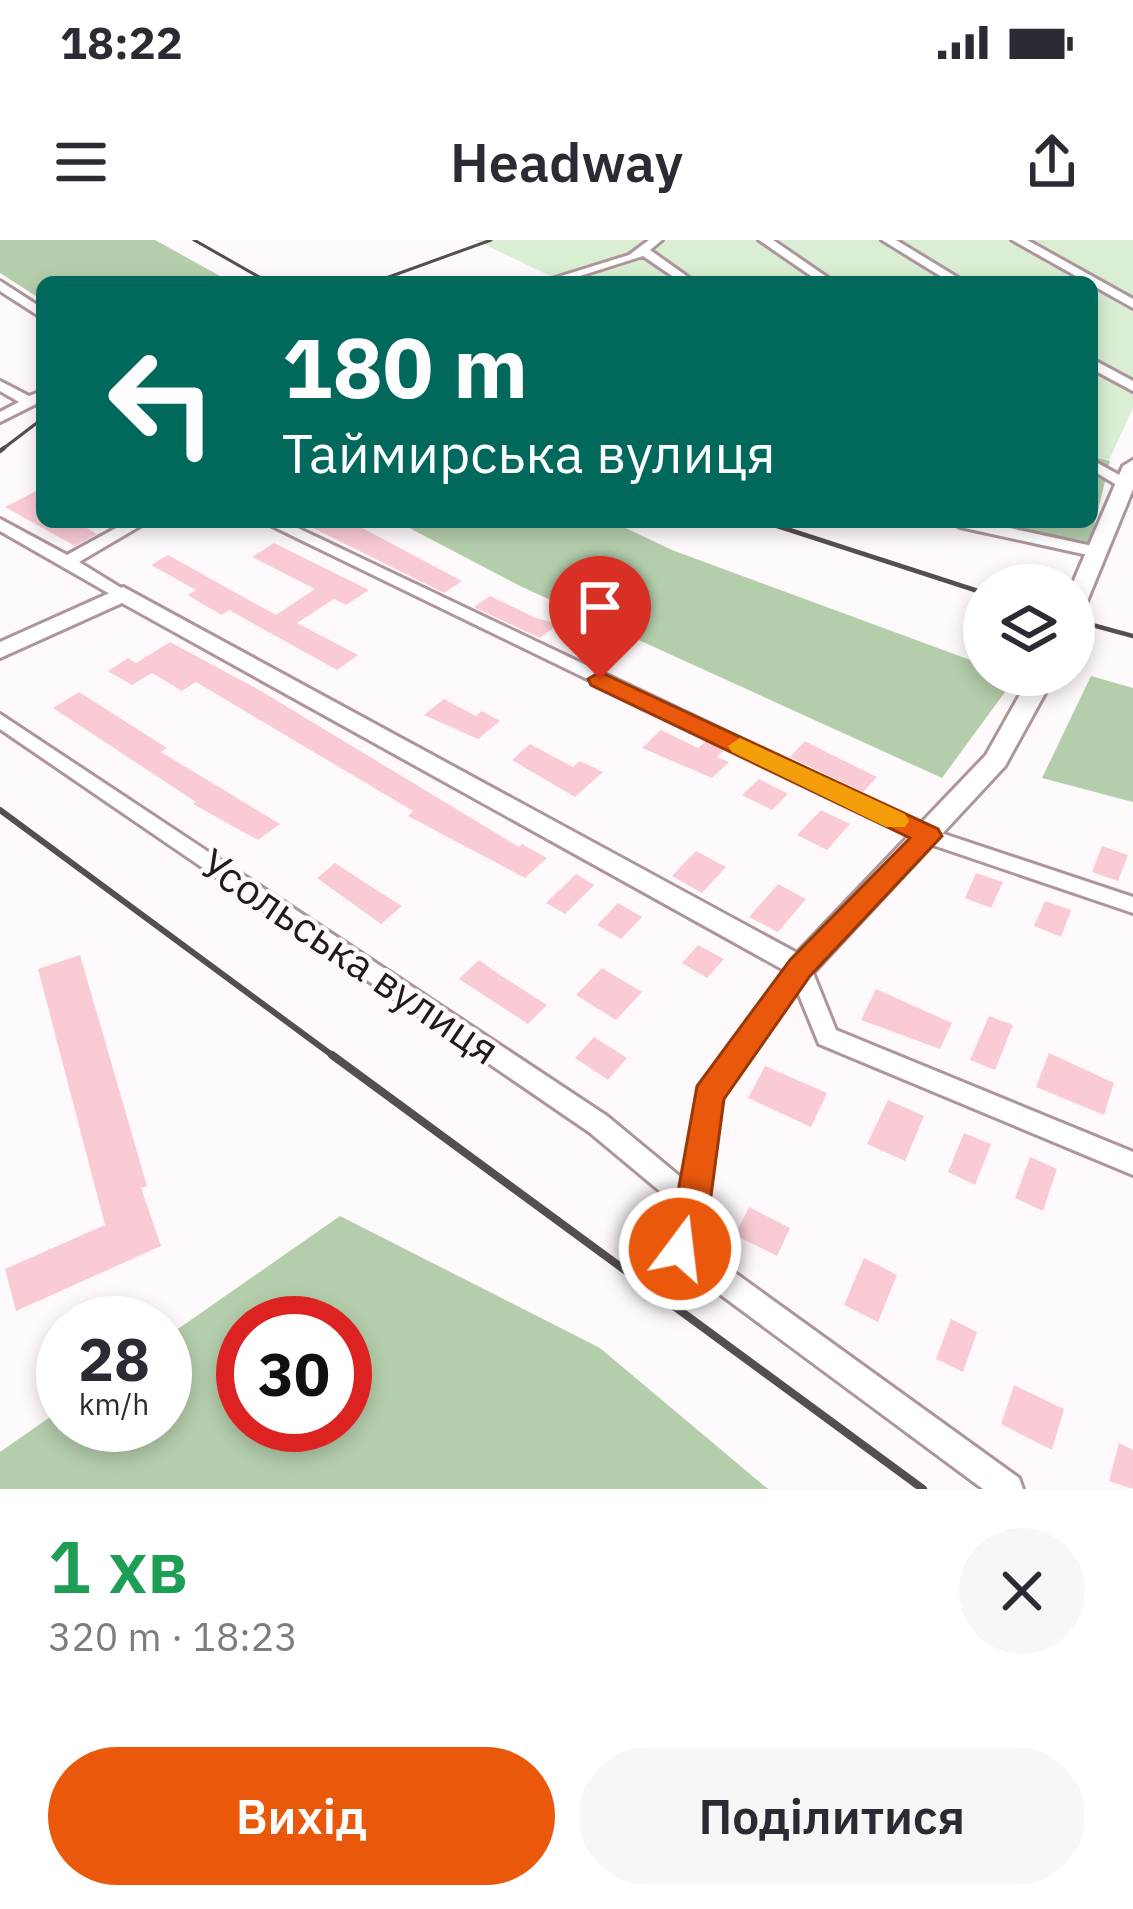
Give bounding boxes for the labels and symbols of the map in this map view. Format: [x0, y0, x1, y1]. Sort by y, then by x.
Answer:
pin [549, 556, 651, 679]
street label: Усольська вулиця [190, 836, 510, 1076]
position arrow [617, 1186, 743, 1312]
speed limit sign: 30 [216, 1296, 372, 1452]

